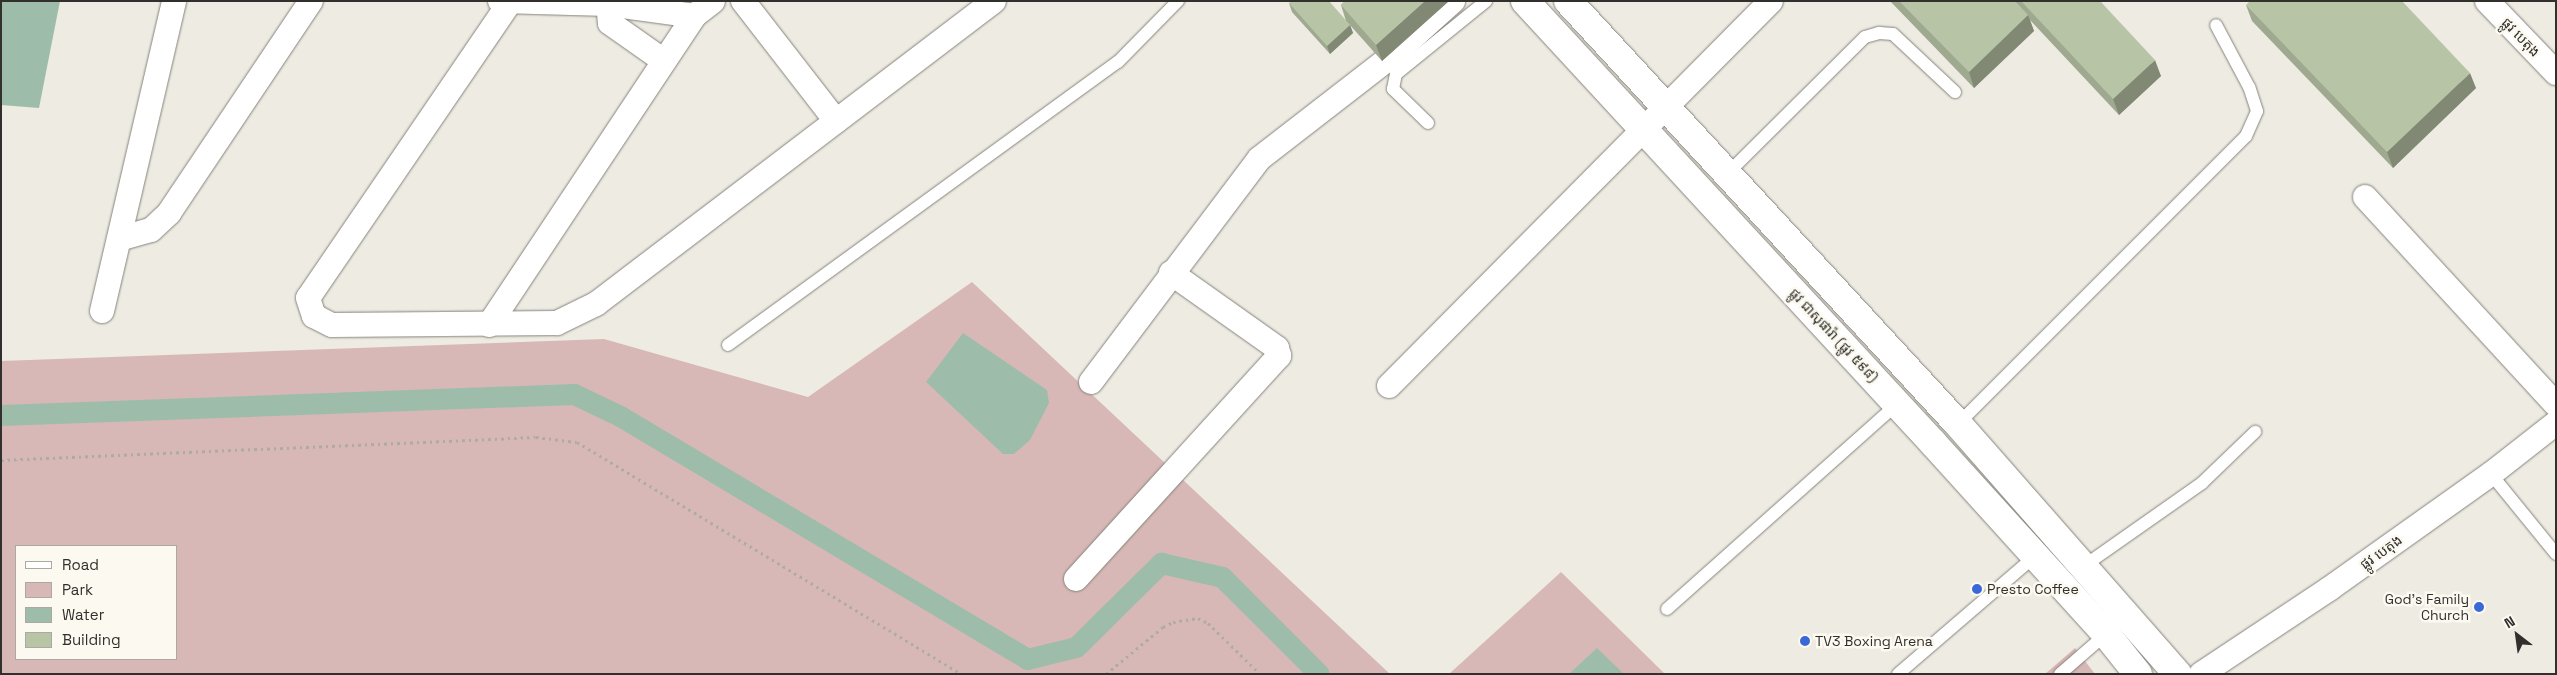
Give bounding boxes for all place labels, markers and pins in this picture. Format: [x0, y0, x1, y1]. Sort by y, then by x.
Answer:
place label: Presto Coffee [1987, 581, 2079, 597]
marker: Presto Coffee [1971, 583, 1983, 595]
place label: God's Family Church [2385, 591, 2469, 624]
marker: God's Family Church [2473, 601, 2485, 613]
place label: TV3 Boxing Arena [1815, 633, 1933, 649]
marker: TV3 Boxing Arena [1799, 635, 1811, 647]

